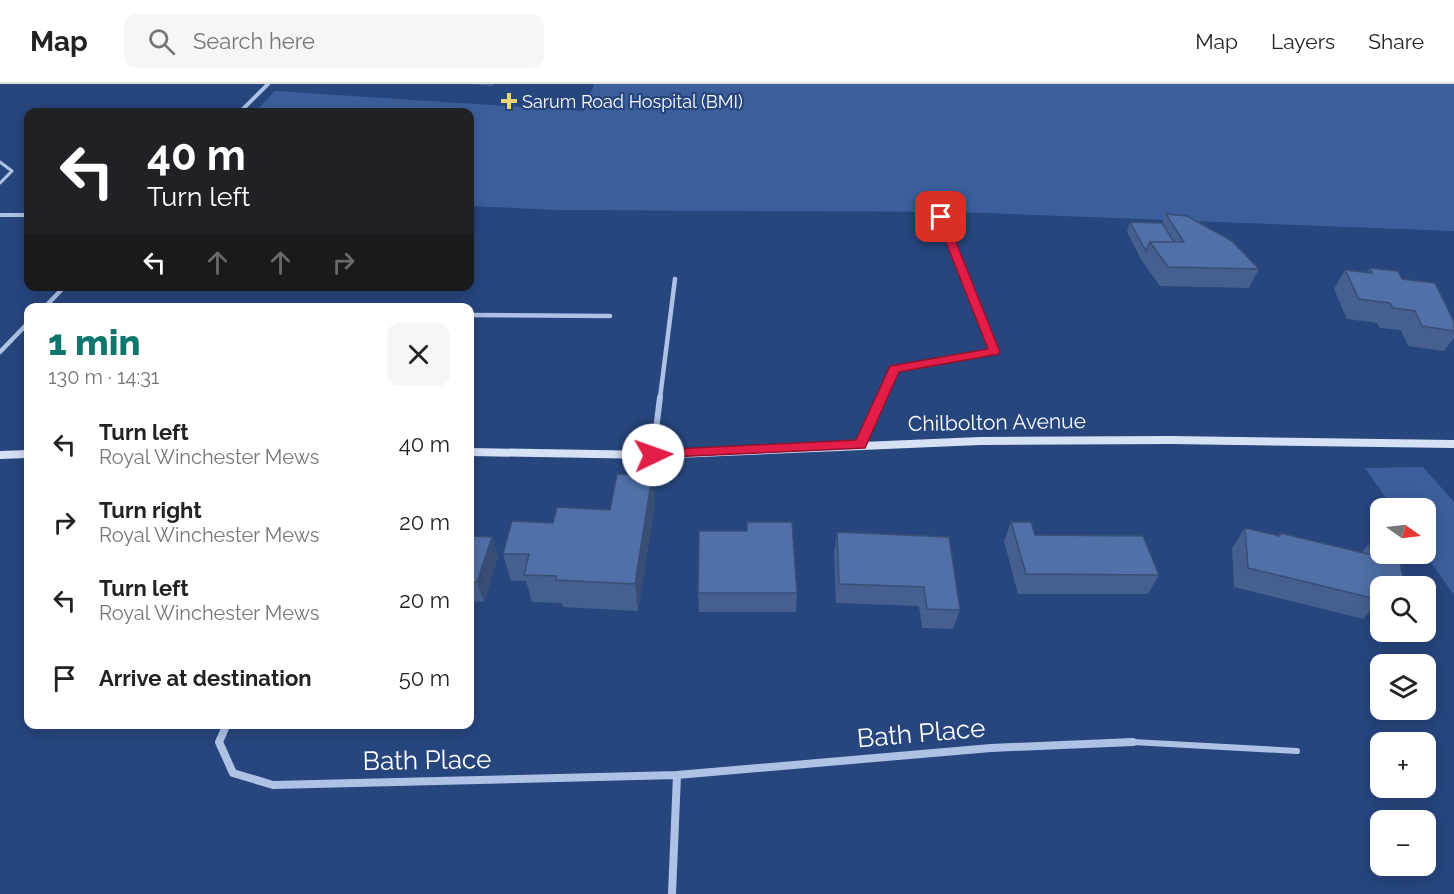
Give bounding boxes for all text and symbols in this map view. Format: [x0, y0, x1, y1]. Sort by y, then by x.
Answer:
search box [124, 14, 544, 68]
text: Map [30, 25, 88, 58]
icon: search [145, 25, 178, 58]
text: Search here [193, 28, 315, 54]
text: Map [1195, 29, 1238, 54]
text: Layers [1271, 29, 1335, 54]
text: Share [1368, 29, 1424, 54]
place label: Sarum Road Hospital (BMI) [522, 91, 743, 112]
marker: Sarum Road Hospital (BMI) [500, 92, 518, 110]
text: 40 m [147, 131, 246, 180]
icon: left [48, 132, 126, 210]
text: Turn left [147, 181, 250, 212]
pin [915, 191, 966, 242]
icon: arrive [924, 200, 957, 233]
icon: left [138, 246, 171, 279]
icon: ahead [201, 246, 234, 279]
icon: ahead [264, 246, 297, 279]
icon: right [327, 246, 360, 279]
text: 1 min [48, 321, 140, 363]
button: close [387, 323, 450, 386]
text: 130 m · 14:31 [48, 365, 159, 389]
street label: Chilbolton Avenue [908, 408, 1086, 436]
text: Turn left [99, 419, 189, 445]
position arrow [621, 423, 685, 487]
icon: left [48, 428, 81, 461]
text: 40 m [399, 431, 450, 457]
text: Royal Winchester Mews [99, 445, 319, 469]
text: Turn right [99, 497, 202, 523]
north arrow [1370, 498, 1436, 564]
map controls [1370, 498, 1436, 876]
icon: right [48, 506, 81, 539]
text: 20 m [399, 509, 450, 535]
text: Royal Winchester Mews [99, 523, 319, 547]
text: Turn left [99, 575, 189, 601]
button: search [1370, 576, 1436, 642]
icon: left [48, 584, 81, 617]
text: 20 m [399, 587, 450, 613]
text: Royal Winchester Mews [99, 601, 319, 625]
button: layers [1370, 654, 1436, 720]
icon: arrive [48, 662, 81, 695]
text: Arrive at destination [99, 665, 312, 691]
text: 50 m [399, 665, 450, 691]
street label: Bath Place [856, 712, 986, 754]
button: + [1370, 732, 1436, 798]
street label: Bath Place [362, 744, 492, 776]
button: − [1370, 810, 1436, 876]

